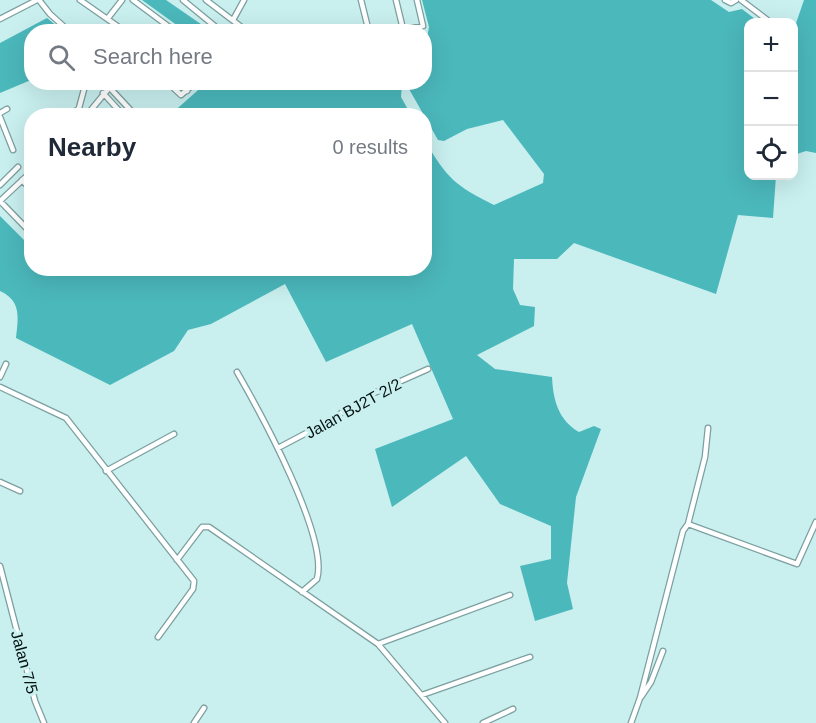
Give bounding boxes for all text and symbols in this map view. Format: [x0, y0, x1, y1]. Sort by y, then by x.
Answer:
map controls [744, 18, 798, 180]
button: + [744, 18, 798, 72]
search box [24, 24, 432, 90]
icon: search [45, 41, 78, 74]
text: Search here [93, 44, 213, 69]
button: − [744, 72, 798, 126]
button: locate [744, 126, 798, 180]
text: Nearby [48, 132, 136, 162]
text: 0 results [332, 136, 408, 158]
street label: Jalan BJ2T 2/2 [303, 375, 404, 442]
street label: Jalan 7/5 [8, 629, 41, 696]

